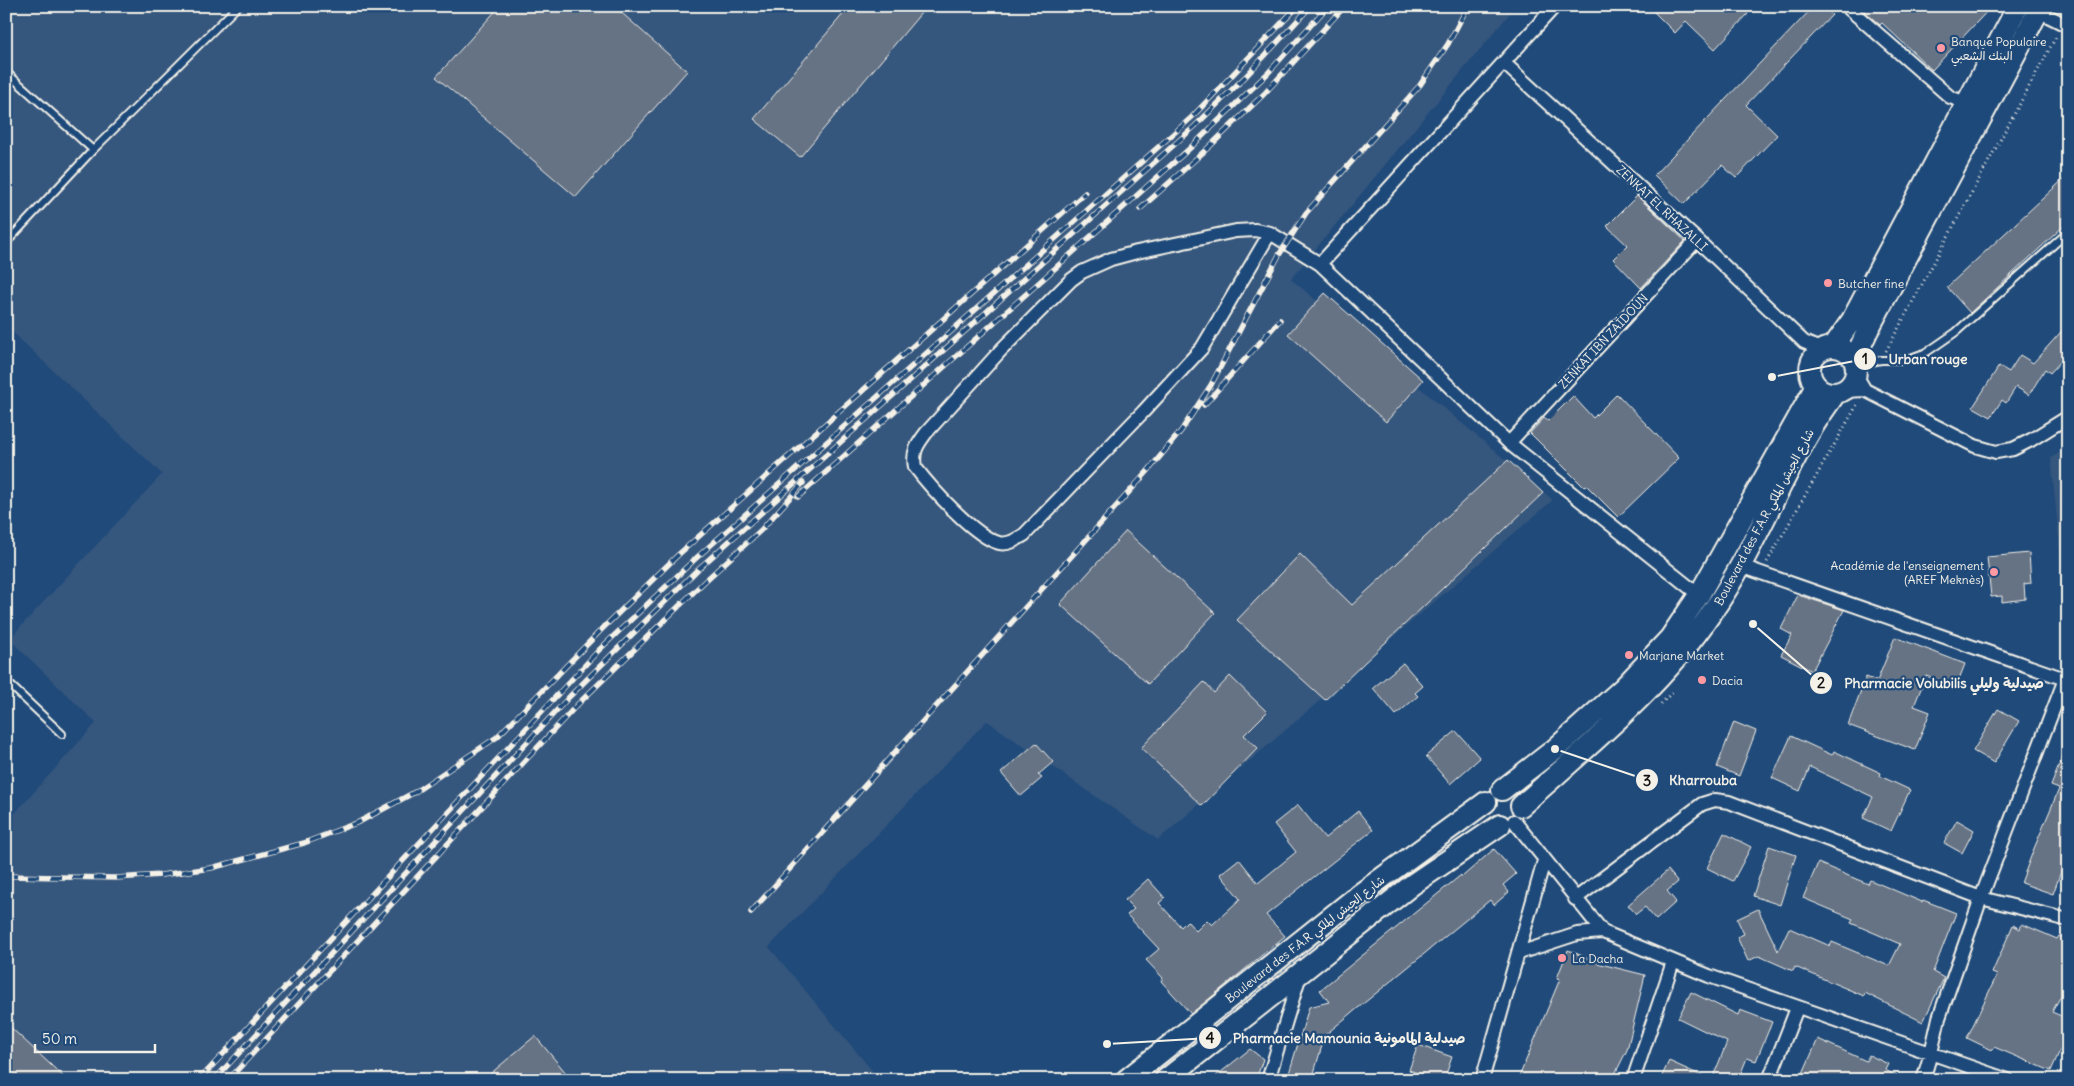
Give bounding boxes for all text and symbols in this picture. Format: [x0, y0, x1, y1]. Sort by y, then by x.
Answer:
place label: Banque Populaire البنك الشعبي [1951, 34, 2046, 67]
marker: Banque Populaire البنك الشعبي [1935, 42, 1947, 54]
street label: ZENKAT EL RHAZALLI [1613, 162, 1711, 254]
place label: Butcher fine [1838, 276, 1904, 291]
marker: Butcher fine [1822, 277, 1834, 289]
street label: ZENKAT IBN ZAÏDOUN [1555, 290, 1651, 392]
callout: Urban rouge [1853, 344, 1977, 373]
text: 1 [1862, 349, 1868, 368]
text: Urban rouge [1888, 350, 1968, 368]
street label: Boulevard des F.A.R شارع الجيش الملكي [1711, 426, 1821, 610]
place label: Académie de l'enseignement (AREF Meknès) [1830, 558, 1984, 587]
marker: Académie de l'enseignement (AREF Meknès) [1988, 566, 2000, 578]
place label: Marjane Market [1639, 648, 1724, 663]
marker: Marjane Market [1623, 649, 1635, 661]
callout: Pharmacie Volubilis صيدلية وليلي [1809, 668, 2053, 697]
place label: Dacia [1712, 673, 1743, 688]
text: 2 [1817, 673, 1825, 692]
marker: Dacia [1696, 674, 1708, 686]
text: Pharmacie Volubilis صيدلية وليلي [1844, 674, 2044, 696]
callout: Kharrouba [1634, 766, 1747, 795]
text: 3 [1643, 771, 1651, 790]
text: Kharrouba [1669, 771, 1737, 789]
street label: Boulevard des F.A.R شارع الجيش الملكي [1222, 872, 1390, 1009]
place label: La Dacha [1572, 951, 1623, 966]
marker: La Dacha [1556, 952, 1568, 964]
scale bar [35, 1021, 155, 1053]
callout: Pharmacie Mamounia صيدلية المامونية [1197, 1023, 1475, 1052]
text: 4 [1206, 1028, 1215, 1047]
text: 50 m [42, 1029, 77, 1048]
text: Pharmacie Mamounia صيدلية المامونية [1233, 1029, 1465, 1048]

